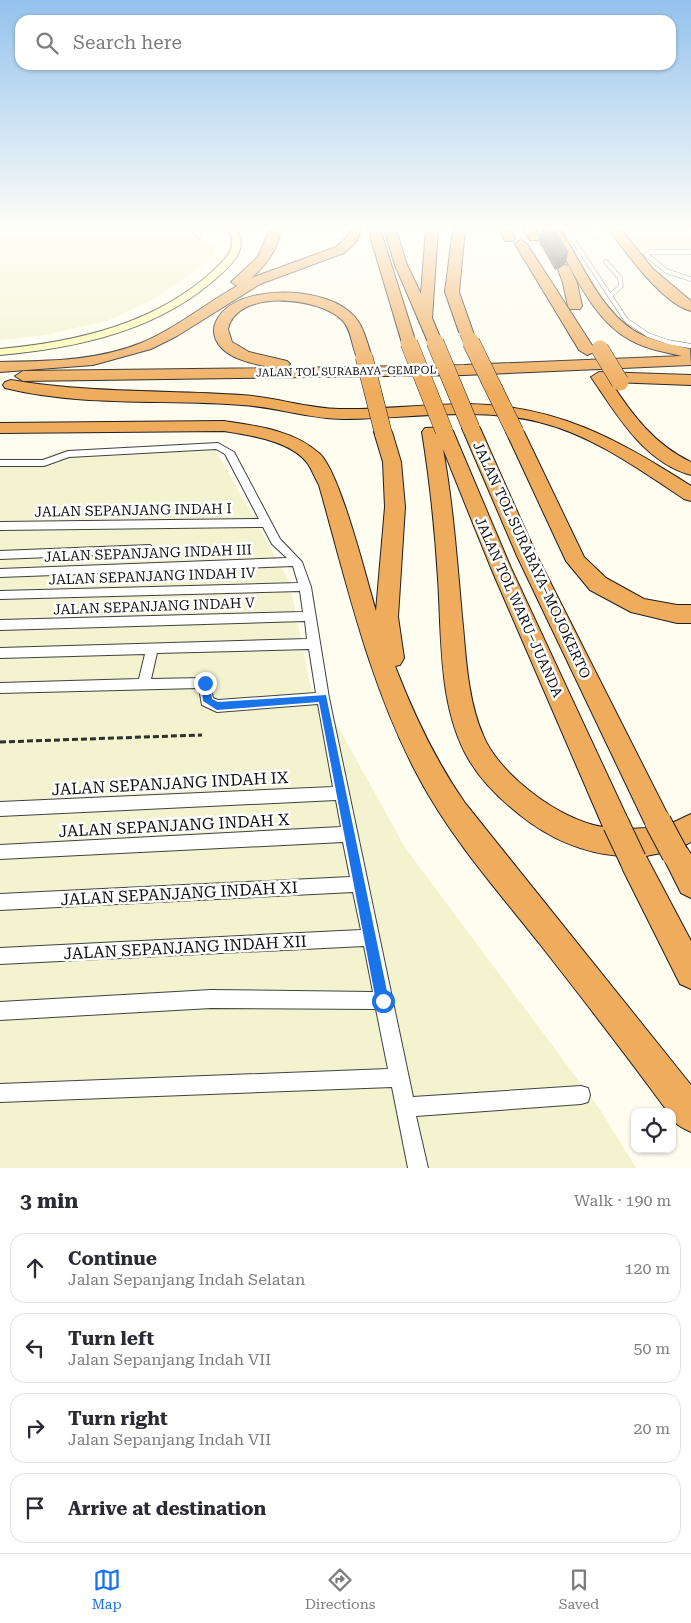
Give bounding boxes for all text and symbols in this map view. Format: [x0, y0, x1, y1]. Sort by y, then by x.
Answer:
search box [15, 15, 676, 70]
icon: search [33, 29, 61, 57]
text: Search here [73, 31, 182, 54]
street label: JALAN TOL SURABAYA–GEMPOL [256, 363, 436, 380]
street label: JALAN TOL SURABAYA–MOJOKERTO [470, 439, 594, 681]
street label: JALAN SEPANJANG INDAH I [34, 500, 232, 520]
street label: JALAN TOL WARU–JUANDA [472, 514, 566, 700]
street label: JALAN SEPANJANG INDAH III [44, 541, 252, 565]
street label: JALAN SEPANJANG INDAH IV [48, 564, 256, 588]
street label: JALAN SEPANJANG INDAH V [53, 594, 255, 618]
route end [194, 672, 217, 695]
street label: JALAN SEPANJANG INDAH IX [51, 768, 289, 799]
street label: JALAN SEPANJANG INDAH X [58, 810, 290, 841]
street label: JALAN SEPANJANG INDAH XI [60, 878, 298, 909]
street label: JALAN SEPANJANG INDAH XII [63, 932, 307, 963]
route start [372, 990, 395, 1013]
map controls [631, 1108, 676, 1153]
button: locate [631, 1108, 676, 1153]
text: 3 min [20, 1189, 78, 1213]
text: Walk · 190 m [574, 1191, 671, 1210]
text: Continue [68, 1247, 157, 1270]
icon: ahead [21, 1254, 49, 1282]
text: 120 m [624, 1259, 670, 1278]
text: Jalan Sepanjang Indah Selatan [68, 1270, 305, 1289]
text: Turn left [68, 1327, 154, 1350]
icon: left [21, 1334, 49, 1362]
text: 50 m [633, 1339, 670, 1358]
text: Jalan Sepanjang Indah VII [68, 1350, 271, 1369]
text: Turn right [68, 1407, 168, 1430]
icon: right [21, 1414, 49, 1442]
text: 20 m [633, 1419, 670, 1438]
text: Jalan Sepanjang Indah VII [68, 1430, 271, 1449]
icon: arrive [21, 1494, 49, 1522]
text: Arrive at destination [68, 1497, 266, 1520]
tab: Map [92, 1566, 122, 1612]
tab: Directions [305, 1566, 375, 1612]
tab: Saved [559, 1566, 599, 1612]

